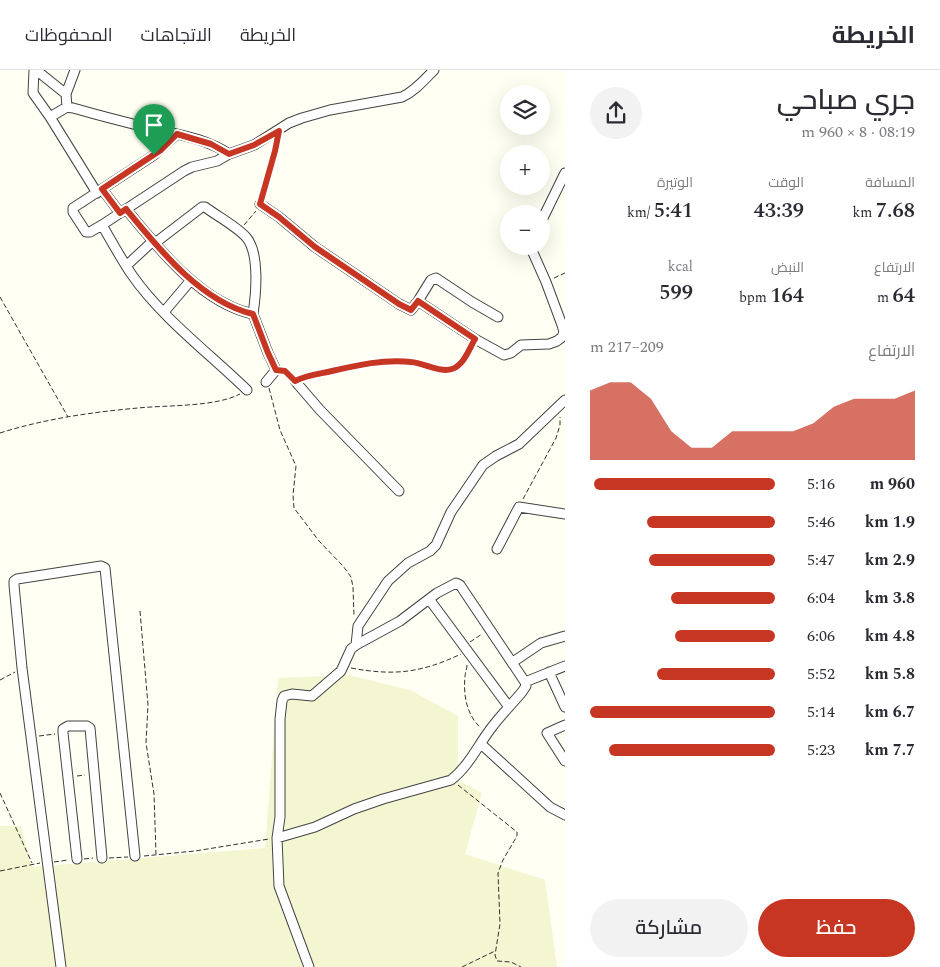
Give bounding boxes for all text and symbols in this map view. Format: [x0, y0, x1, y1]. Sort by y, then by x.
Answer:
text: الخريطة [832, 18, 915, 54]
text: المحفوظات [25, 22, 113, 49]
text: الاتجاهات [141, 22, 212, 49]
text: الخريطة [240, 22, 296, 49]
text: جري صباحي [777, 79, 915, 122]
map controls [500, 85, 550, 255]
button: layers [500, 85, 550, 135]
button: share [590, 87, 642, 139]
pin [133, 104, 175, 155]
icon: arrive [140, 111, 168, 139]
text: 08:19 · 8 × 960 m [801, 120, 915, 144]
button: + [500, 145, 550, 195]
text: الوتيرة [657, 172, 693, 193]
text: الوقت [768, 172, 804, 193]
text: المسافة [865, 172, 915, 193]
text: 5:41 [654, 195, 693, 227]
text: 43:39 [753, 195, 804, 227]
text: 7.68 [876, 195, 915, 227]
text: /km [627, 202, 654, 223]
text: km [852, 202, 876, 223]
button: − [500, 205, 550, 255]
text: kcal [668, 256, 693, 277]
text: النبض [771, 257, 804, 278]
text: الارتفاع [874, 257, 915, 278]
text: 599 [659, 277, 693, 309]
text: 164 [770, 280, 804, 312]
text: 64 [892, 280, 915, 312]
text: bpm [739, 287, 770, 308]
text: m [877, 287, 892, 308]
text: 209–217 m [590, 335, 664, 359]
text: الارتفاع [868, 339, 915, 363]
text: 5:16 [807, 472, 835, 496]
text: 960 m [870, 472, 915, 496]
text: 5:46 [807, 510, 835, 534]
text: 1.9 km [865, 510, 915, 534]
text: 5:47 [807, 548, 835, 572]
text: 2.9 km [865, 548, 915, 572]
text: 6:04 [807, 586, 835, 610]
text: 3.8 km [865, 586, 915, 610]
text: 6:06 [807, 624, 835, 648]
text: 4.8 km [865, 624, 915, 648]
text: 5:52 [807, 662, 835, 686]
text: 5.8 km [865, 662, 915, 686]
text: 5:14 [807, 700, 835, 724]
text: 6.7 km [865, 700, 915, 724]
text: 5:23 [807, 738, 835, 762]
text: 7.7 km [865, 738, 915, 762]
button: مشاركة [590, 899, 748, 957]
button: حفظ [758, 899, 915, 957]

